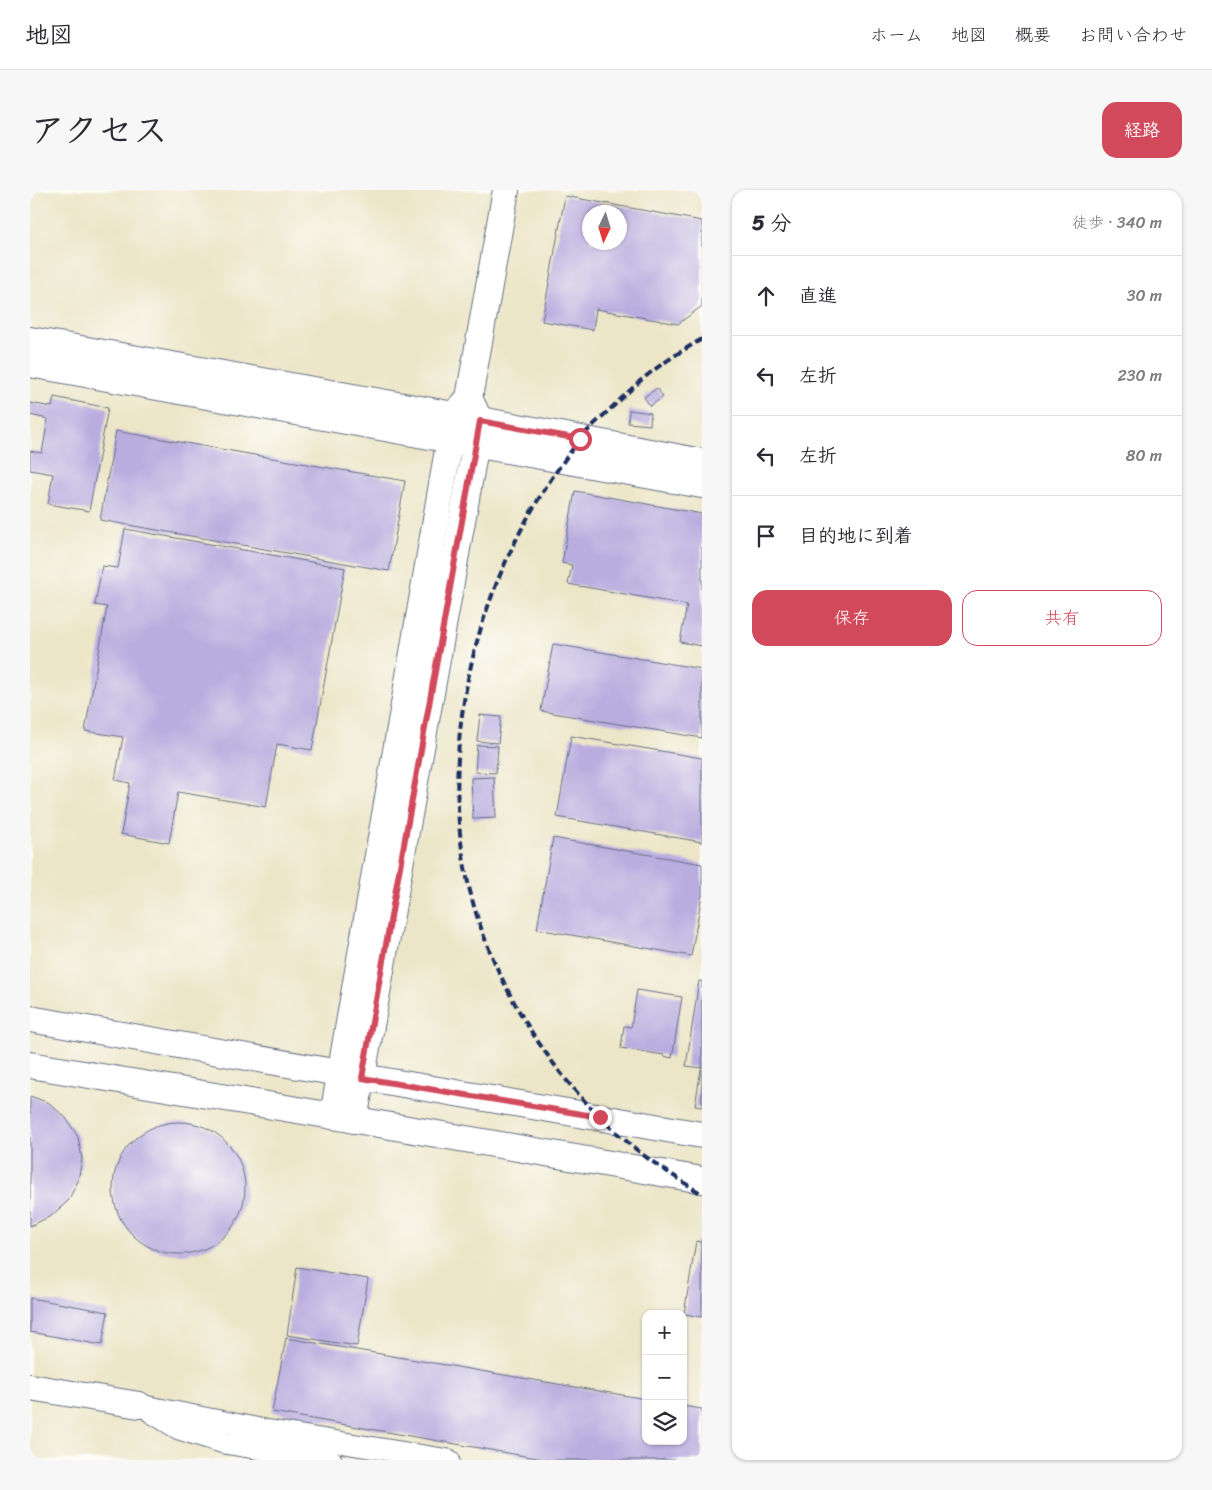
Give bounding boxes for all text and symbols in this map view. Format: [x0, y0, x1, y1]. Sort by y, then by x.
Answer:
text: 地図 [25, 14, 73, 56]
text: ホーム [870, 19, 923, 51]
text: 地図 [951, 19, 987, 51]
text: 概要 [1015, 19, 1051, 51]
text: お問い合わせ [1079, 19, 1187, 51]
text: アクセス [30, 99, 168, 161]
button: 経路 [1102, 102, 1182, 158]
text: 5 分 [752, 204, 791, 242]
north arrow [582, 205, 627, 250]
text: 徒歩 · 340 m [1072, 208, 1162, 237]
text: 直進 [799, 279, 837, 312]
text: 30 m [1127, 281, 1162, 310]
icon: ahead [752, 282, 780, 310]
text: 左折 [799, 359, 837, 392]
text: 230 m [1117, 361, 1162, 390]
icon: left [752, 362, 780, 390]
route start [569, 428, 592, 451]
text: 左折 [799, 439, 837, 472]
text: 80 m [1126, 441, 1162, 470]
icon: left [752, 442, 780, 470]
text: 目的地に到着 [799, 519, 913, 552]
icon: arrive [752, 522, 780, 550]
button: 保存 [752, 590, 952, 646]
button: 共有 [962, 590, 1162, 646]
route end [589, 1106, 612, 1129]
map controls [642, 1310, 687, 1445]
button: + [642, 1310, 687, 1355]
button: − [642, 1355, 687, 1400]
button: layers [642, 1400, 687, 1445]

